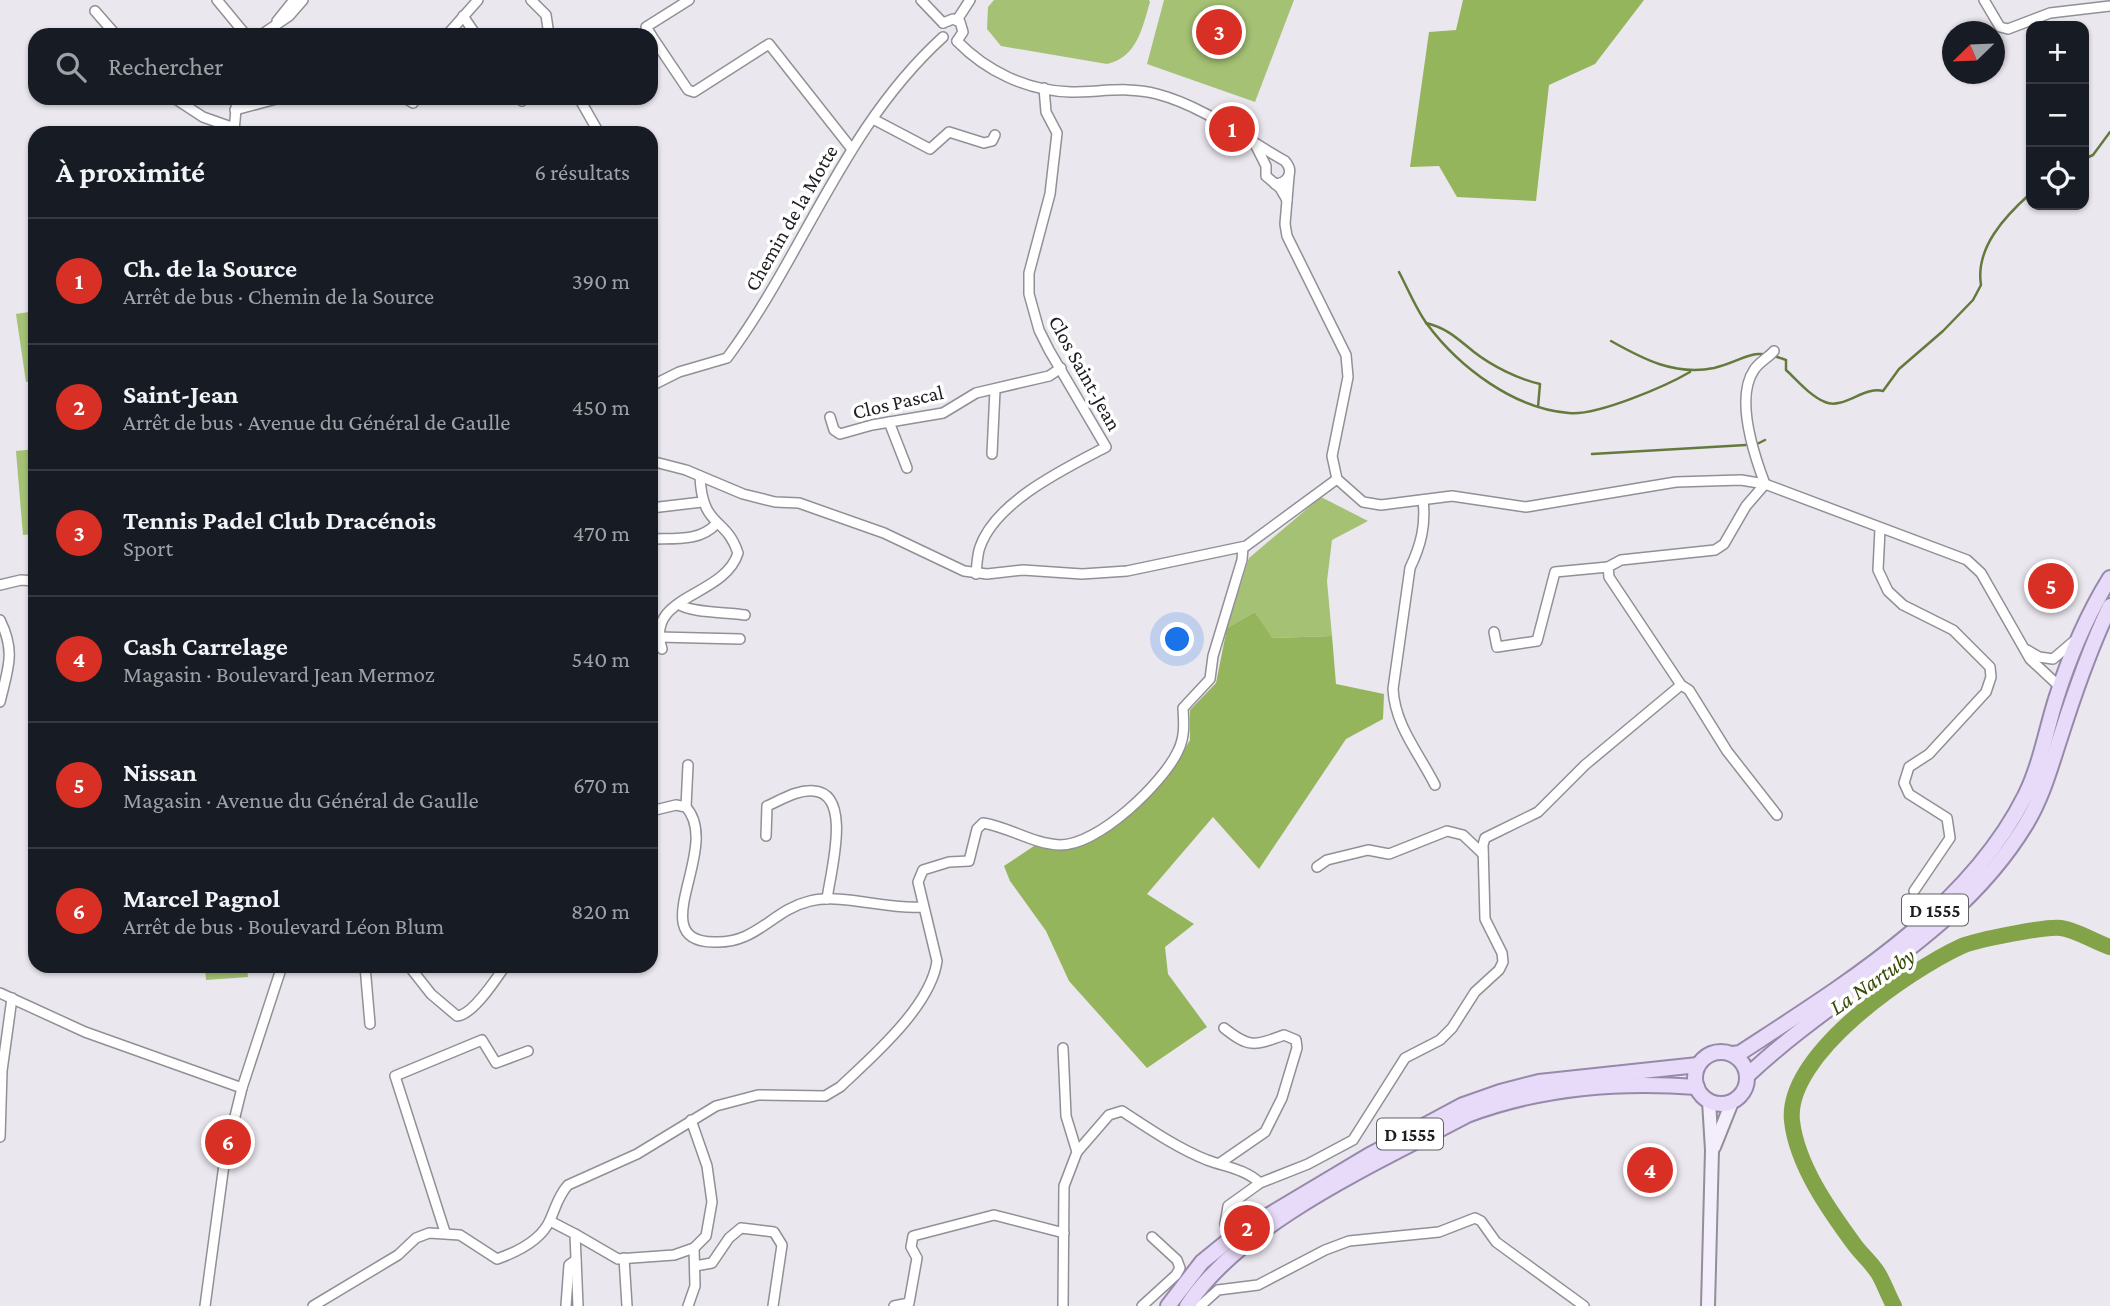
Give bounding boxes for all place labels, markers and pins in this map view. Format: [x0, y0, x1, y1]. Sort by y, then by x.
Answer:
pin: 3 [1196, 6, 1242, 58]
pin: 1 [1209, 103, 1255, 155]
pin: 5 [2028, 560, 2074, 612]
pin: 6 [205, 1116, 251, 1168]
pin: 4 [1627, 1144, 1673, 1196]
pin: 2 [1224, 1202, 1270, 1254]

